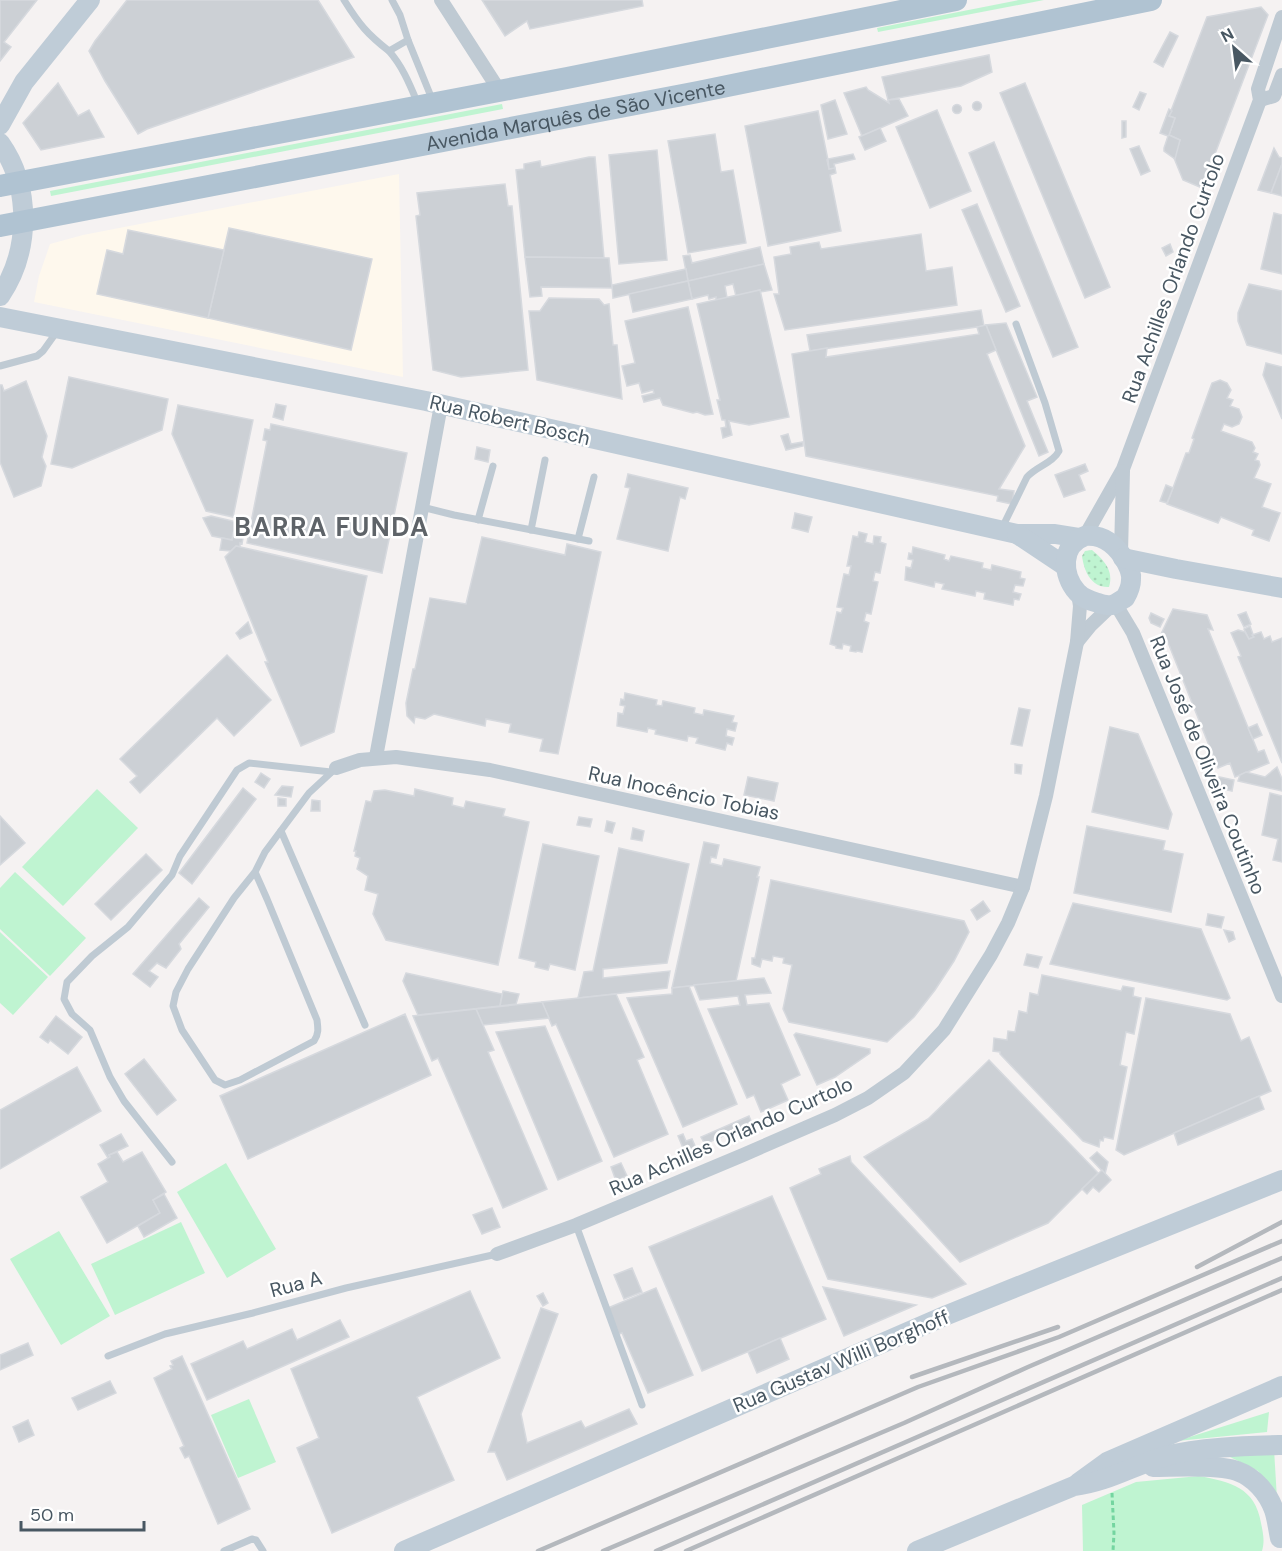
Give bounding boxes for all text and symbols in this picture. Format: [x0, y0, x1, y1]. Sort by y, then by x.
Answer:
north arrow [1204, 18, 1264, 78]
text: N [1217, 23, 1237, 47]
street label: Avenida Marquês de São Vicente [423, 74, 728, 157]
street label: Rua Achilles Orlando Curtolo [1116, 149, 1230, 407]
street label: Rua Robert Bosch [427, 389, 593, 451]
district label: BARRA FUNDA [234, 510, 430, 544]
street label: Rua José de Oliveira Coutinho [1144, 632, 1272, 898]
street label: Rua Inocêncio Tobias [586, 760, 782, 826]
street label: Rua Achilles Orlando Curtolo [605, 1070, 857, 1202]
street label: Rua A [267, 1265, 325, 1303]
street label: Rua Gustav Willi Borghoff [729, 1304, 953, 1418]
scale bar [21, 1494, 144, 1532]
text: 50 m [30, 1503, 74, 1527]

